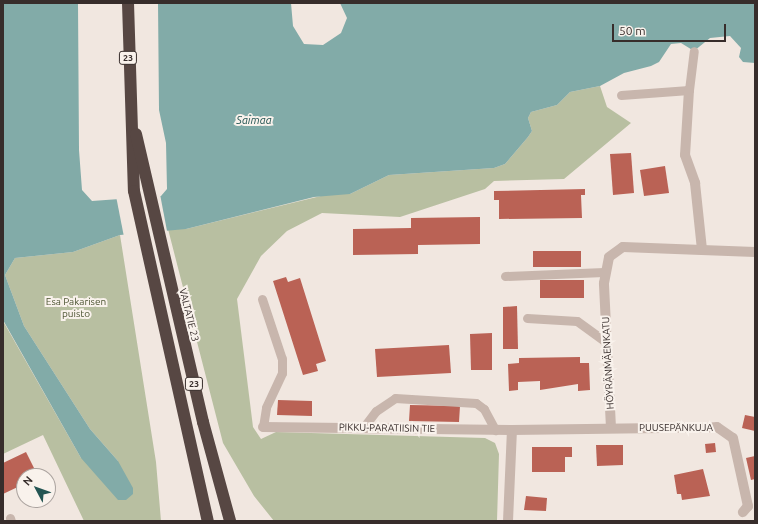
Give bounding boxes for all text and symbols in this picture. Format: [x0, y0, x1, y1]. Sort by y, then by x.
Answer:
scale bar [614, 16, 728, 42]
text: 50 m [619, 24, 646, 37]
road number: 23 [118, 51, 138, 65]
water label: Saimaa [236, 113, 272, 127]
street label: VALTATIE 23 [177, 287, 201, 343]
park label: Esa Pakarisen puisto [46, 295, 106, 318]
street label: HÖYRÄNMÄENKATU [600, 316, 616, 410]
road number: 23 [184, 377, 204, 391]
street label: PIKKU-PARATIISIN TIE [339, 421, 435, 435]
street label: PUUSEPÄNKUJA [639, 422, 713, 434]
north arrow [16, 468, 56, 508]
text: N [20, 474, 35, 488]

